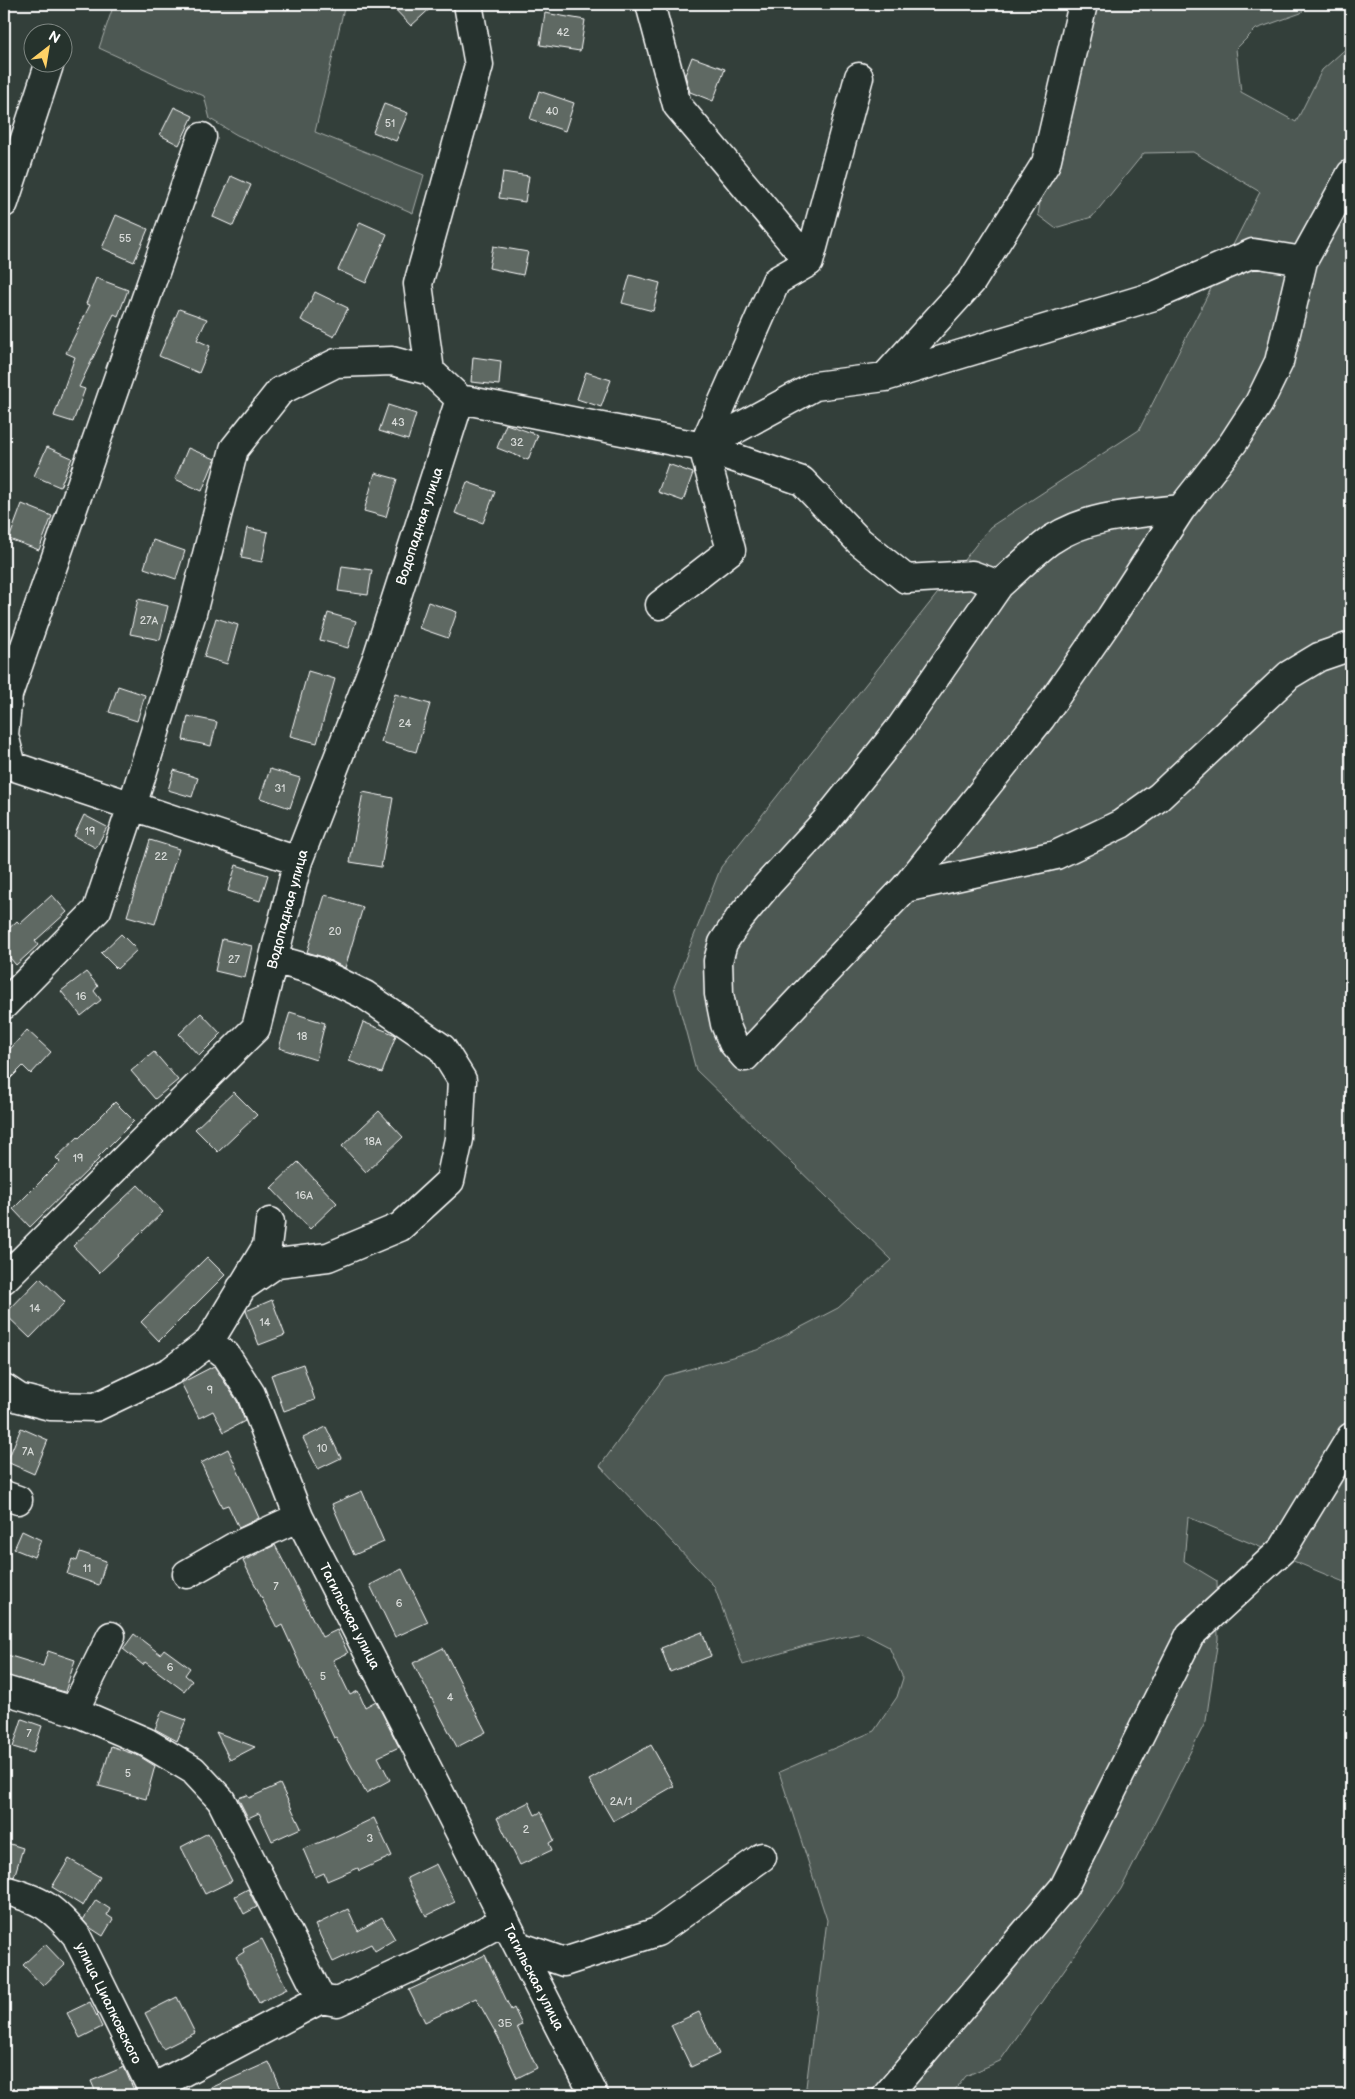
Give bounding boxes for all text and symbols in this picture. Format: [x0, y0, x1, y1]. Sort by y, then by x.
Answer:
north arrow [22, 22, 72, 72]
house number: 42 [556, 26, 570, 39]
text: N [46, 27, 63, 47]
house number: 40 [545, 105, 559, 118]
house number: 51 [385, 117, 395, 130]
house number: 55 [119, 232, 131, 245]
house number: 43 [391, 416, 405, 429]
house number: 32 [510, 436, 524, 449]
street label: Водопадная улица [392, 464, 447, 587]
house number: 27А [140, 614, 159, 627]
house number: 24 [398, 717, 412, 730]
house number: 31 [274, 782, 286, 795]
house number: 19 [85, 825, 95, 838]
street label: Водопадная улица [263, 847, 312, 971]
house number: 22 [155, 850, 168, 863]
house number: 20 [329, 925, 342, 938]
house number: 27 [228, 953, 241, 966]
house number: 16 [76, 990, 87, 1003]
house number: 18 [297, 1030, 307, 1043]
house number: 18А [364, 1135, 382, 1148]
house number: 19 [73, 1152, 83, 1165]
house number: 16А [295, 1189, 313, 1202]
house number: 14 [30, 1302, 41, 1315]
house number: 14 [260, 1316, 271, 1329]
house number: 9 [207, 1384, 213, 1397]
house number: 10 [317, 1442, 328, 1455]
house number: 7А [22, 1445, 34, 1458]
street label: Тагильская улица [315, 1560, 384, 1673]
house number: 11 [83, 1562, 91, 1575]
house number: 7 [273, 1580, 279, 1593]
house number: 6 [396, 1597, 403, 1610]
house number: 6 [167, 1661, 174, 1674]
house number: 5 [320, 1670, 326, 1683]
house number: 4 [447, 1691, 454, 1704]
house number: 7 [26, 1727, 32, 1740]
house number: 5 [125, 1767, 131, 1780]
house number: 2А/1 [610, 1795, 632, 1808]
house number: 2 [523, 1823, 530, 1836]
house number: 3 [367, 1832, 374, 1845]
street label: Тагильская улица [499, 1921, 568, 2034]
street label: улица Циалковского [72, 1940, 145, 2067]
house number: 3Б [498, 2017, 513, 2030]

